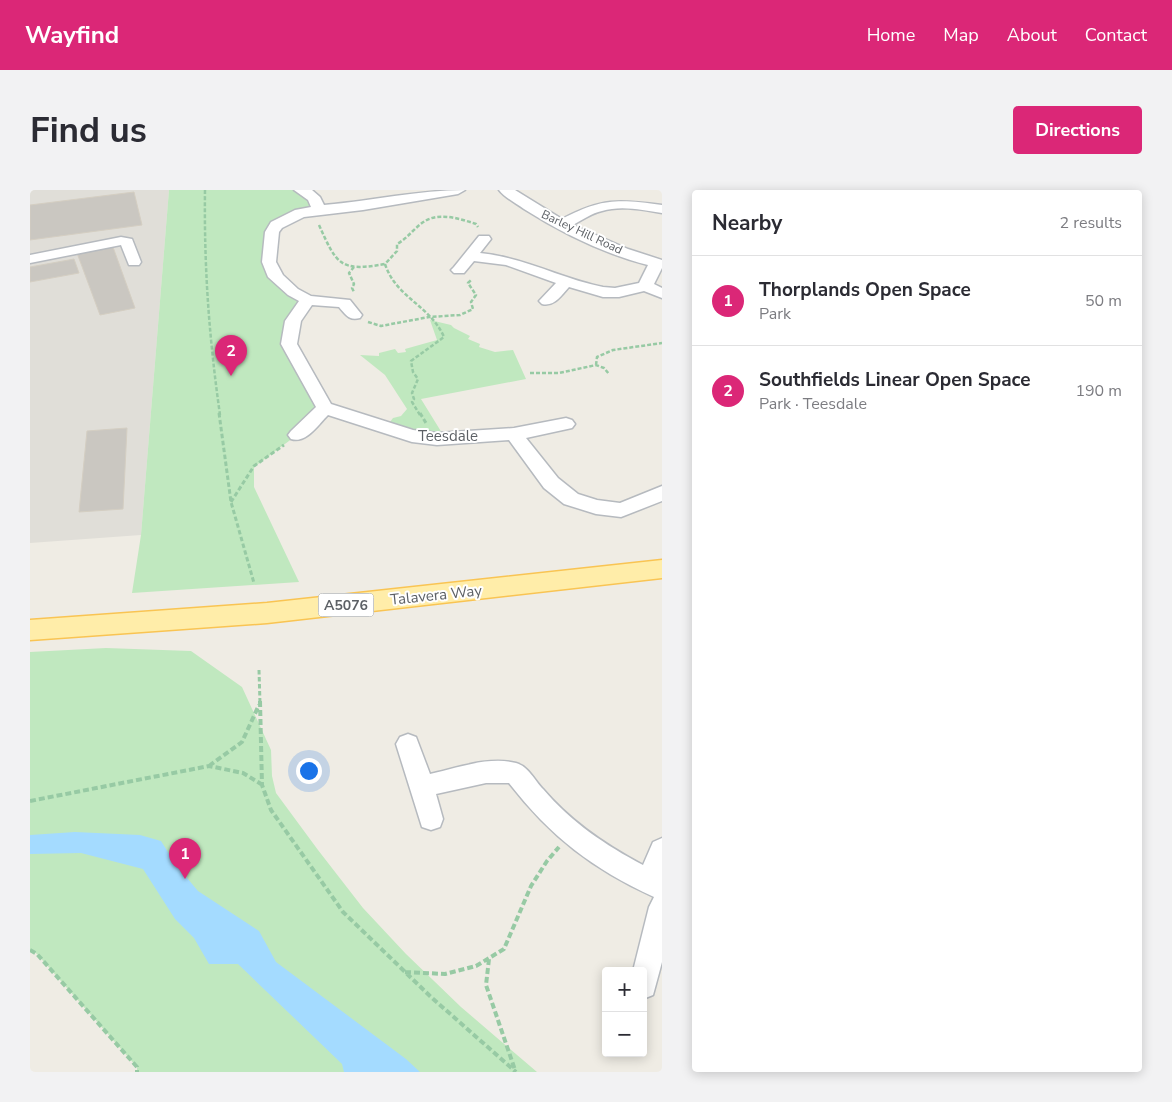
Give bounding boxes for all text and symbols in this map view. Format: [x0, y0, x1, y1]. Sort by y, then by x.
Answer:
text: Wayfind [25, 19, 119, 51]
text: Home [867, 23, 915, 47]
text: Map [943, 23, 979, 47]
text: About [1007, 23, 1057, 47]
text: Contact [1085, 23, 1147, 47]
button: Directions [1013, 106, 1142, 154]
text: Find us [30, 107, 147, 154]
street label: Barley Hill Road [539, 206, 625, 258]
text: Nearby [712, 209, 782, 237]
text: 2 results [1060, 212, 1122, 234]
text: Thorplands Open Space [759, 277, 971, 303]
text: 1 [723, 290, 733, 312]
text: 50 m [1085, 290, 1122, 312]
text: Park [759, 303, 791, 325]
pin: 2 [215, 335, 247, 376]
text: Southfields Linear Open Space [759, 367, 1031, 393]
text: 2 [723, 380, 733, 402]
text: 190 m [1075, 380, 1122, 402]
text: Park · Teesdale [759, 393, 867, 415]
street label: Teesdale [418, 426, 478, 446]
street label: Talavera Way [389, 580, 483, 610]
road number: A5076 [318, 594, 374, 616]
your location [296, 758, 322, 784]
pin: 1 [169, 838, 201, 879]
map controls [602, 967, 647, 1057]
button: + [602, 967, 647, 1012]
button: − [602, 1012, 647, 1057]

